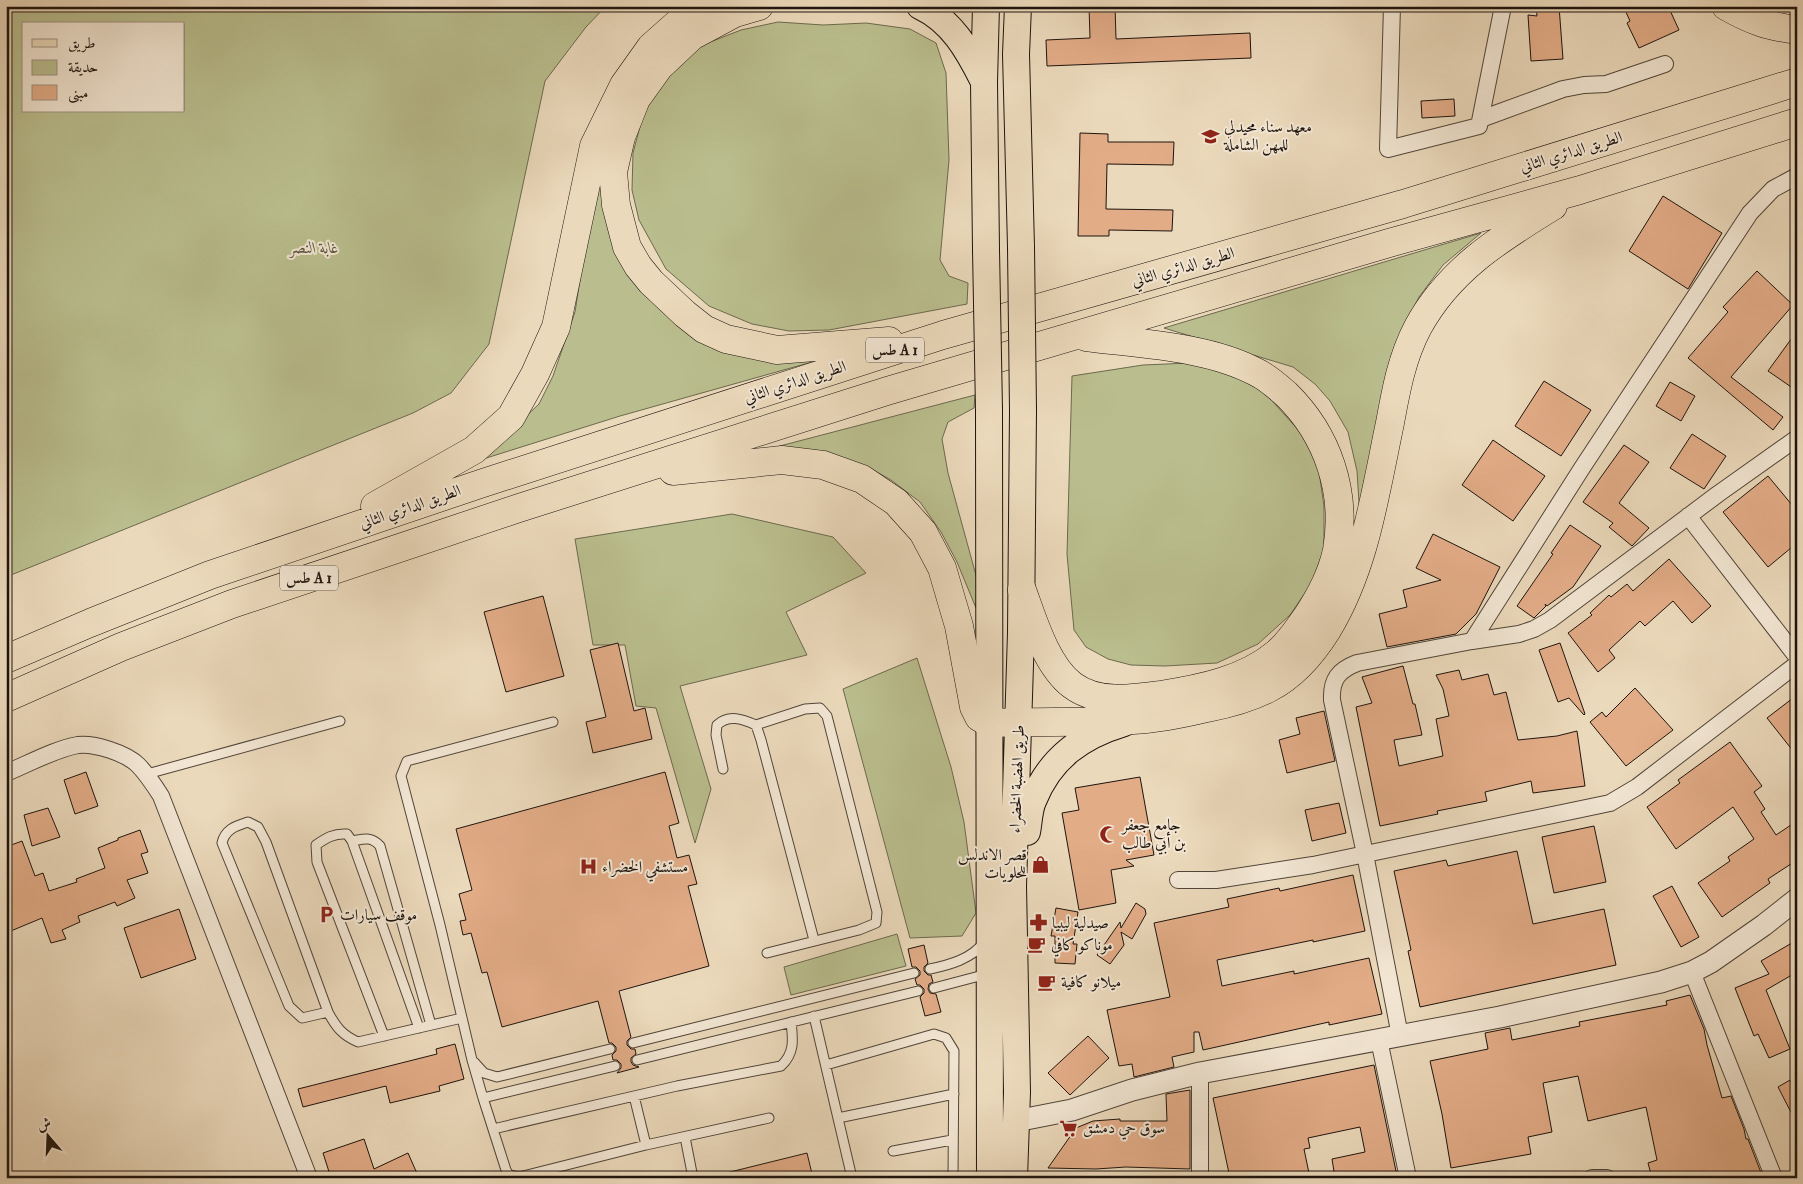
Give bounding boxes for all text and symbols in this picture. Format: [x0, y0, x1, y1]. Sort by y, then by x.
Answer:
legend [22, 22, 185, 112]
text: طريق [68, 34, 95, 53]
text: حديقة [68, 58, 98, 77]
text: مبنى [68, 84, 88, 104]
place label: معهد سناء محيدلي للمهن الشاملة [1223, 117, 1312, 156]
school or university icon: معهد سناء محيدلي للمهن الشاملة [1200, 126, 1220, 146]
street label: الطريق الدائري الثاني [1517, 127, 1625, 179]
park label: غابة النصر [288, 238, 339, 258]
street label: الطريق الدائري الثاني [1129, 243, 1237, 293]
road number: طس A 1 [866, 338, 924, 362]
street label: الطريق الدائري الثاني [741, 356, 849, 410]
street label: الطريق الدائري الثاني [357, 480, 464, 536]
road number: طس A 1 [280, 566, 338, 590]
street label: طريق الهضبة الخضراء [1005, 724, 1029, 834]
place label: جامع جعفر بن أبي طالب [1120, 815, 1186, 855]
mosque icon: جامع جعفر بن أبي طالب [1098, 824, 1118, 844]
place label: قصر الاندلس للحلويات [958, 845, 1027, 883]
shop icon: قصر الاندلس للحلويات [1031, 854, 1051, 874]
hospital icon: مستشفي الخضراء [578, 857, 598, 877]
place label: مستشفي الخضراء [602, 857, 688, 882]
parking icon: موقف سيارات [316, 905, 336, 925]
place label: موقف سيارات [340, 905, 417, 925]
pharmacy icon: صيدلية ليبيا [1028, 913, 1048, 933]
place label: صيدلية ليبيا [1052, 913, 1109, 933]
cafe icon: موناكو كافي [1027, 935, 1047, 955]
place label: موناكو كافي [1051, 935, 1113, 957]
cafe icon: ميلانو كافية [1037, 972, 1057, 992]
place label: ميلانو كافية [1061, 972, 1121, 992]
north arrow [22, 1112, 72, 1162]
text: ش [35, 1114, 53, 1134]
supermarket icon: سوق حي دمشق [1059, 1118, 1079, 1138]
place label: سوق حي دمشق [1083, 1118, 1165, 1140]

